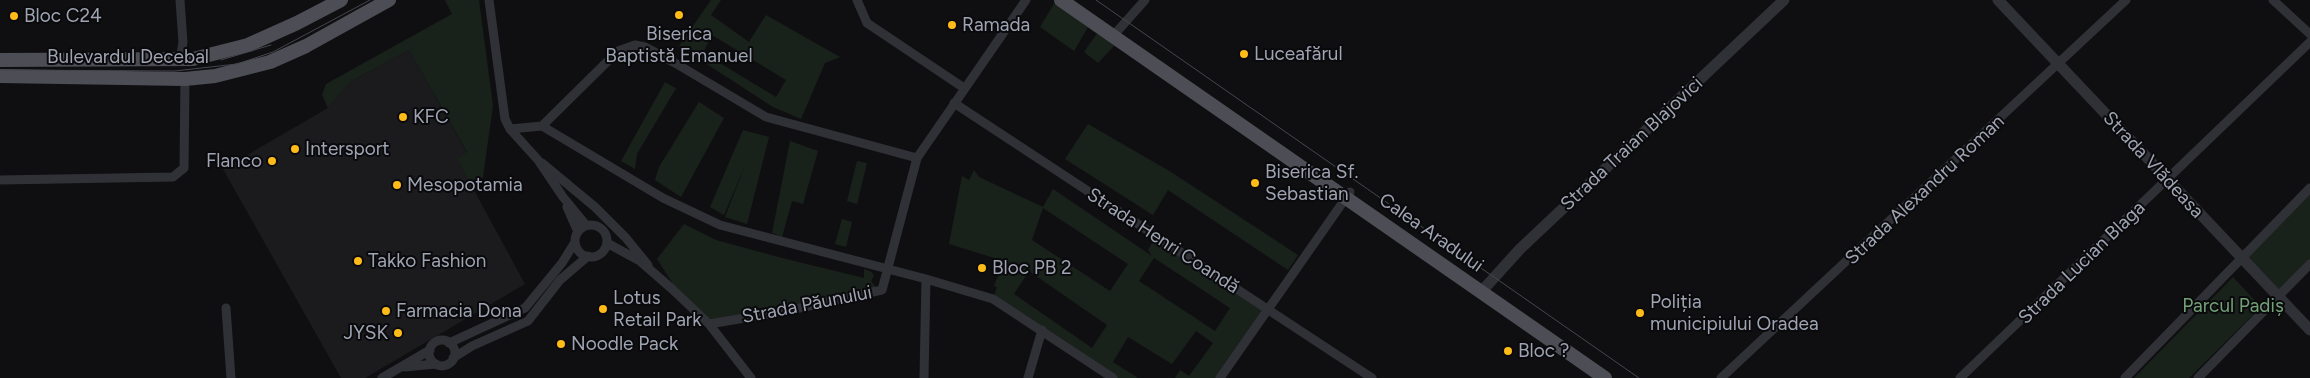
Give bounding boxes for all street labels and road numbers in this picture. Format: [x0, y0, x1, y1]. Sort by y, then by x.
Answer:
street label: Bulevardul Decebal [47, 46, 209, 68]
street label: Strada Traian Blajovici [1556, 72, 1708, 216]
street label: Strada Vlădeasa [2098, 107, 2208, 223]
street label: Strada Alexandru Roman [1841, 110, 2009, 270]
street label: Strada Henri Coandă [1083, 183, 1243, 299]
street label: Calea Aradului [1374, 189, 1488, 277]
street label: Strada Lucian Blaga [2014, 197, 2150, 329]
street label: Strada Păunului [740, 281, 874, 329]

